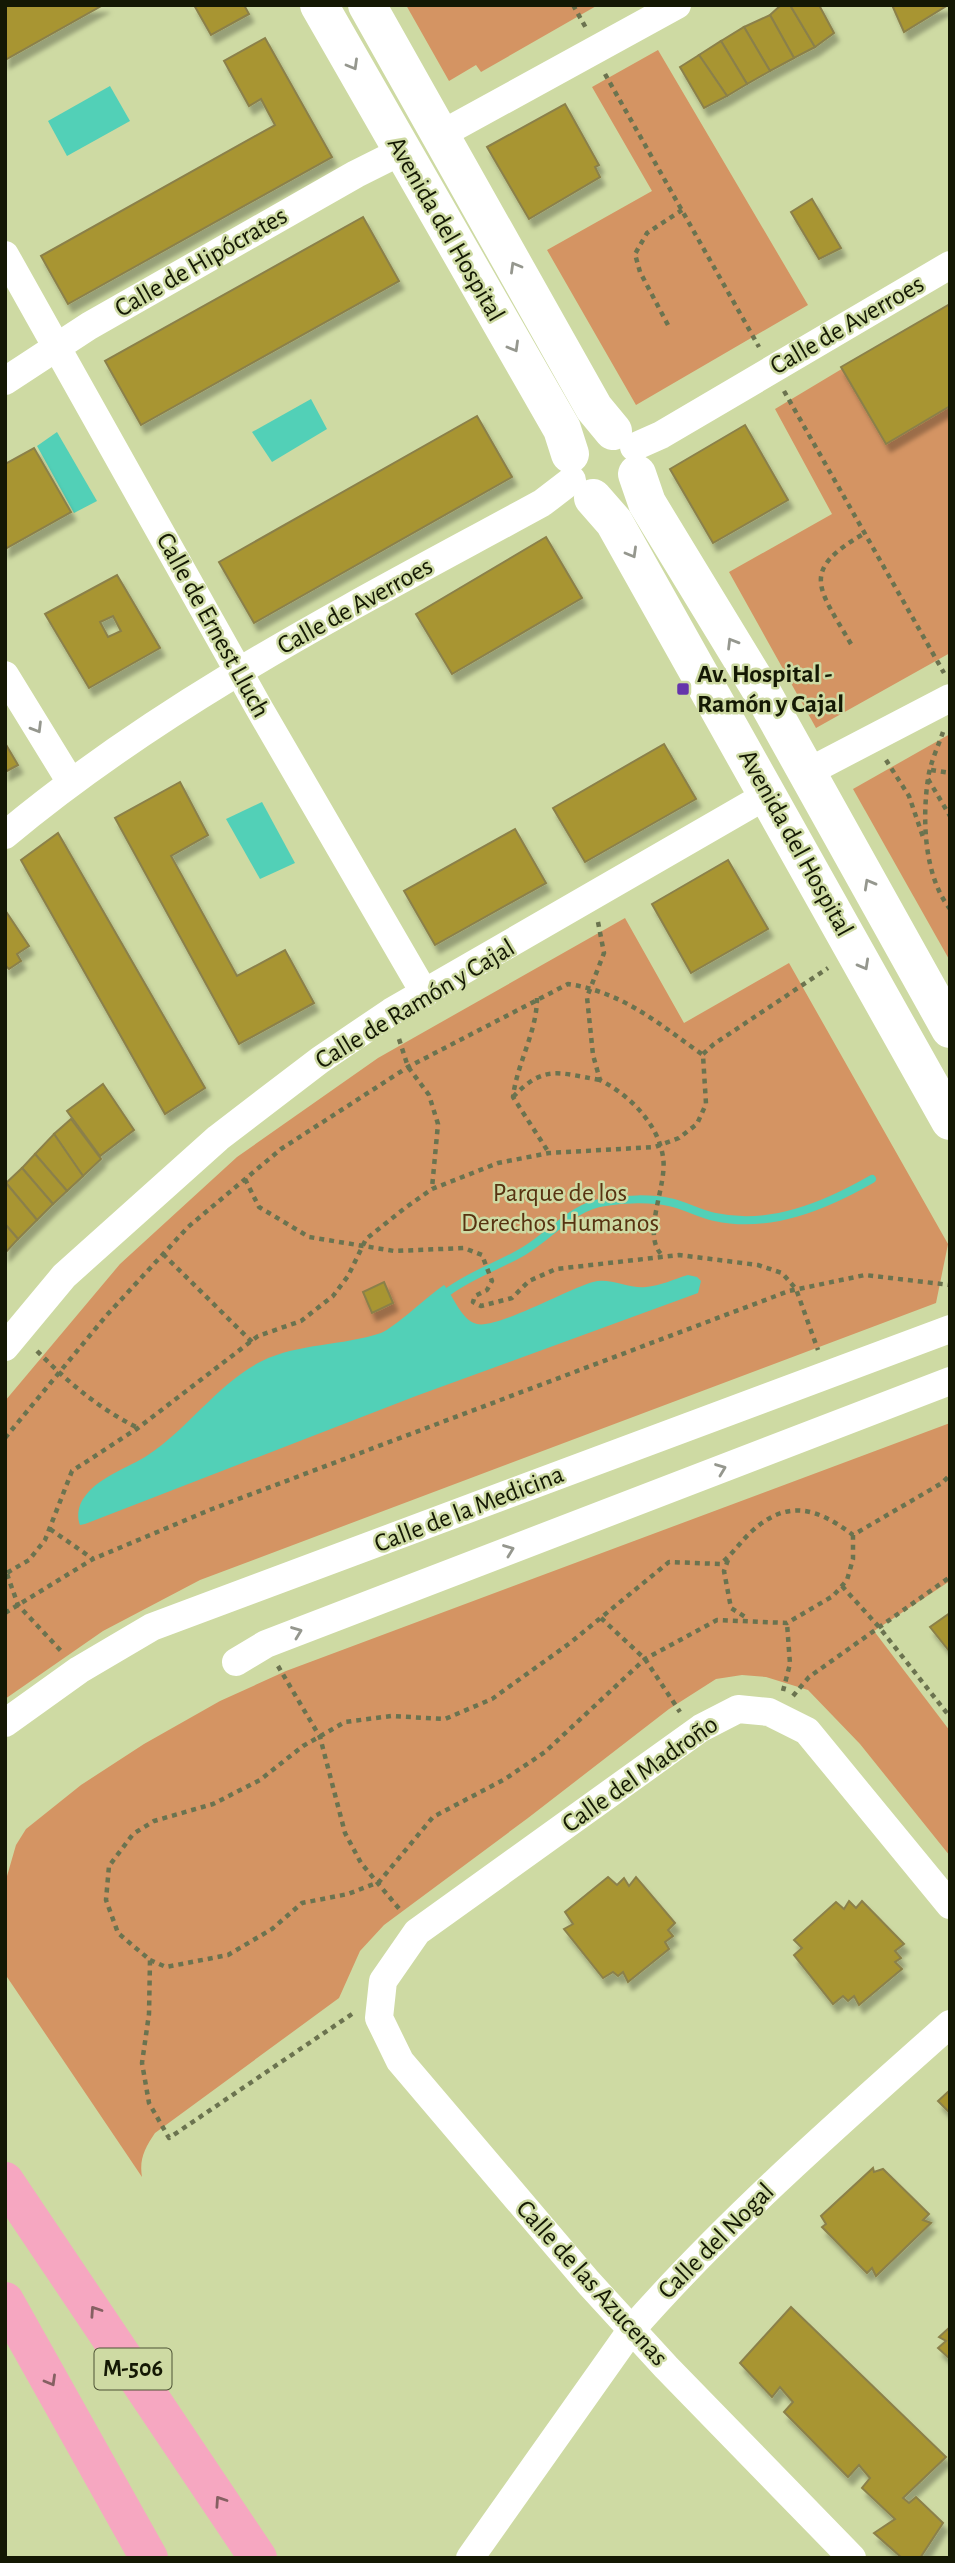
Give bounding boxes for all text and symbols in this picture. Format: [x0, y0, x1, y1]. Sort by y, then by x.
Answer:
one-way arrow [345, 57, 358, 70]
street label: Avenida del Hospital [383, 132, 509, 326]
street label: Calle de Hipócrates [111, 202, 291, 322]
one-way arrow [510, 262, 523, 275]
street label: Calle de Averroes [766, 271, 928, 379]
one-way arrow [506, 340, 519, 353]
street label: Calle de Ernest Lluch [152, 528, 274, 722]
one-way arrow [624, 546, 637, 559]
street label: Calle de Averroes [273, 553, 437, 659]
one-way arrow [728, 638, 741, 651]
place label: Av. Hospital - Ramón y Cajal [697, 661, 844, 717]
marker: Av. Hospital - Ramón y Cajal [675, 681, 691, 697]
one-way arrow [29, 721, 42, 734]
street label: Avenida del Hospital [734, 745, 858, 941]
one-way arrow [864, 878, 877, 891]
street label: Calle de Ramón y Cajal [311, 934, 519, 1074]
one-way arrow [855, 958, 869, 971]
park label: Parque de los Derechos Humanos [461, 1180, 659, 1236]
street label: Calle de la Medicina [371, 1461, 567, 1557]
one-way arrow [715, 1463, 727, 1477]
one-way arrow [503, 1545, 515, 1559]
one-way arrow [290, 1626, 302, 1640]
street label: Calle del Madroño [557, 1711, 723, 1837]
street label: Calle del Nogal [653, 2178, 779, 2304]
street label: Calle de las Azucenas [511, 2195, 673, 2371]
one-way arrow [90, 2306, 103, 2319]
road number: M-506 [94, 2348, 172, 2390]
one-way arrow [43, 2374, 56, 2387]
one-way arrow [216, 2496, 229, 2509]

